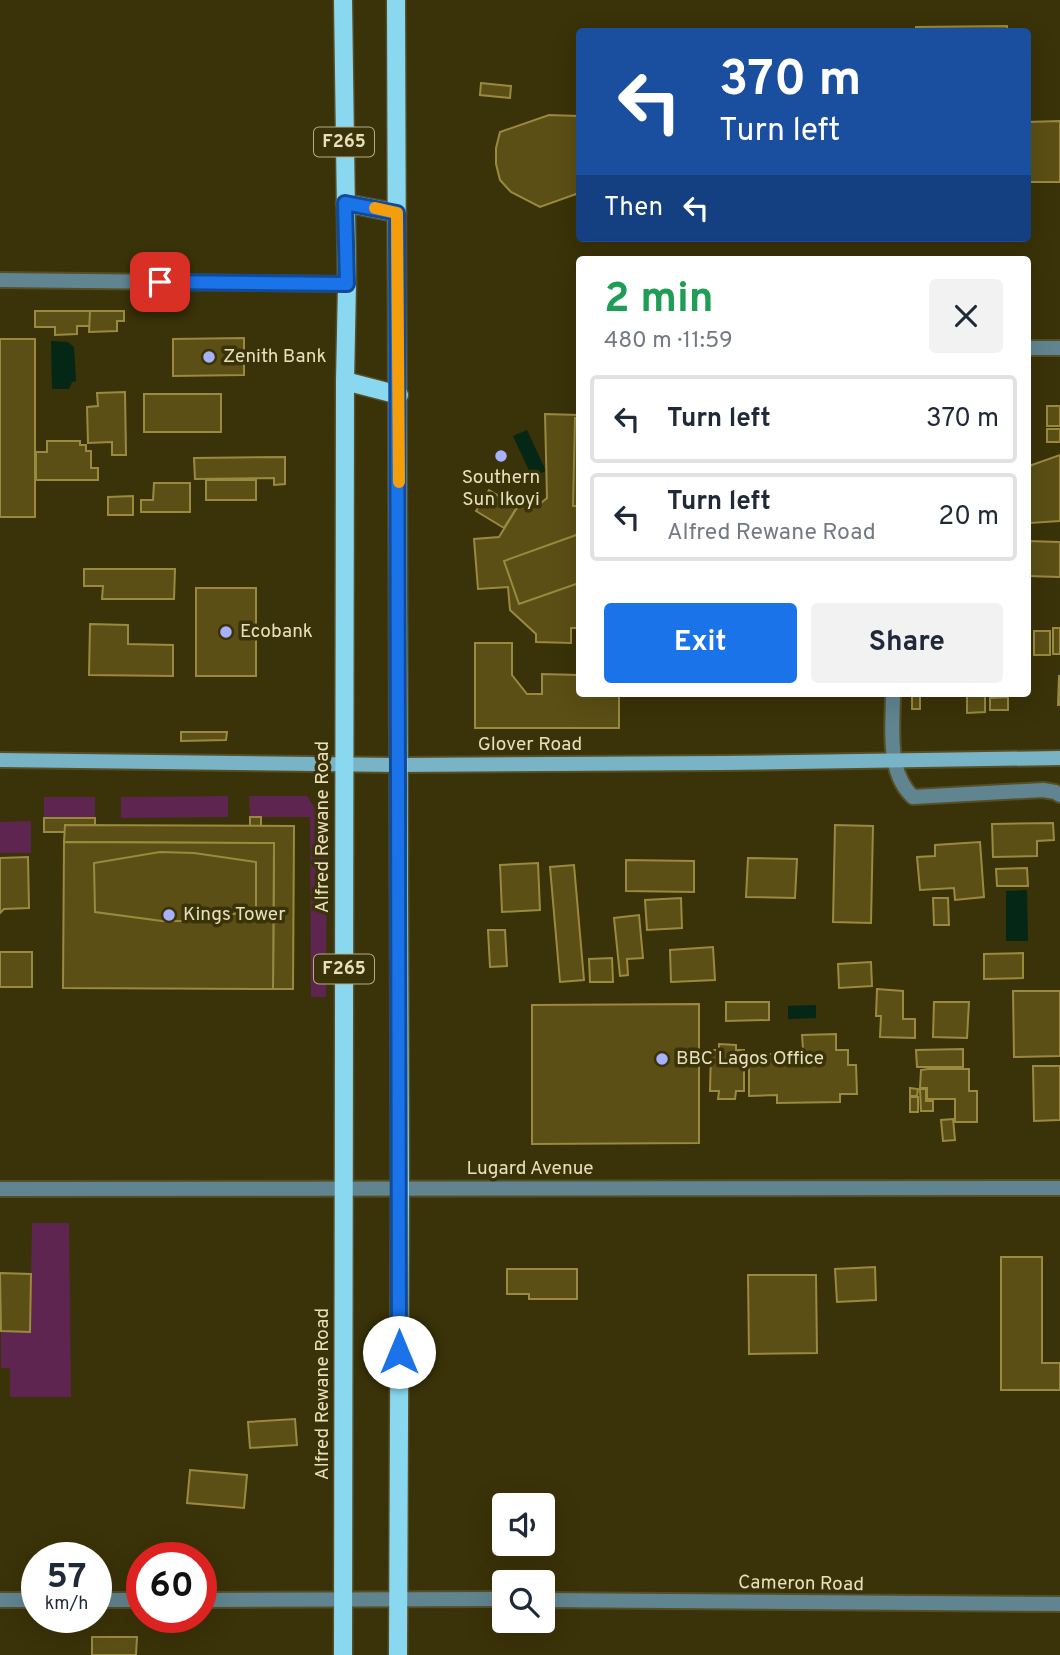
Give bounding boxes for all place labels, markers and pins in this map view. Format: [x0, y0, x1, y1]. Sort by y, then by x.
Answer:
pin [130, 252, 190, 312]
place label: Zenith Bank [223, 345, 327, 369]
marker: Zenith Bank [201, 349, 217, 365]
marker: Southern Sun Ikoyi [493, 448, 509, 464]
place label: Southern Sun Ikoyi [462, 466, 540, 512]
place label: Ecobank [240, 620, 313, 644]
marker: Ecobank [218, 624, 234, 640]
place label: Kings Tower [183, 903, 286, 927]
marker: Kings Tower [161, 907, 177, 923]
place label: BBC Lagos Office [676, 1047, 824, 1071]
marker: BBC Lagos Office [654, 1051, 670, 1067]

